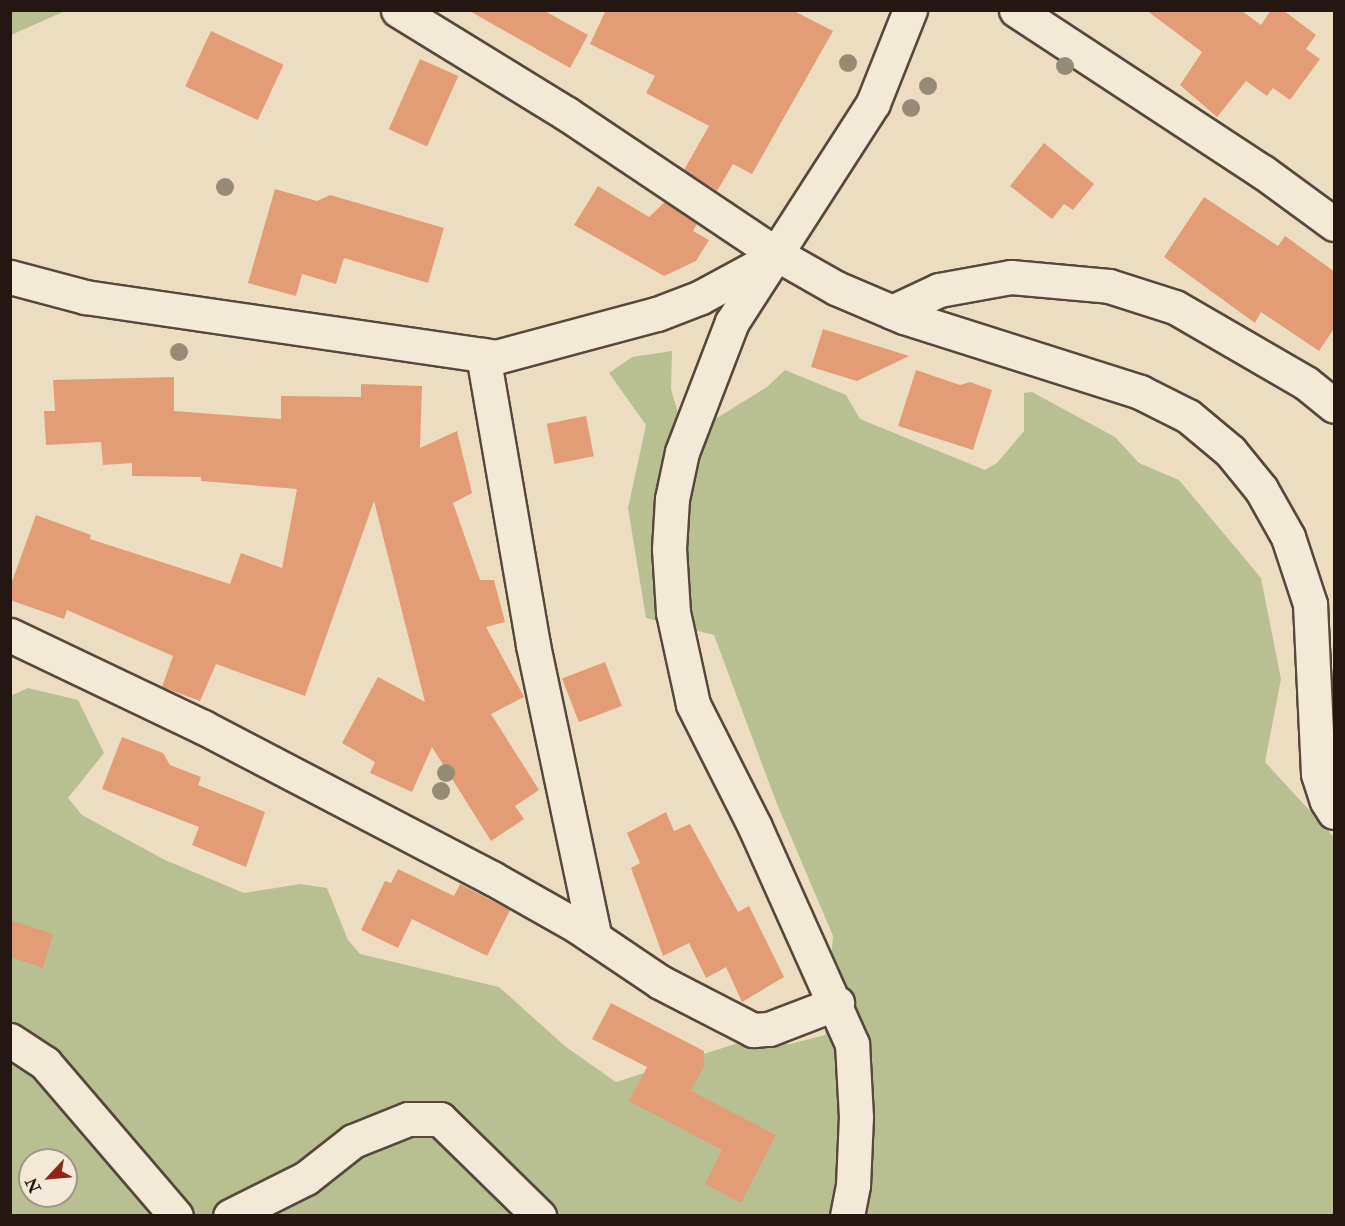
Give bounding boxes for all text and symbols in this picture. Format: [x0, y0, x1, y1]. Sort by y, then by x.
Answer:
north arrow [18, 1148, 78, 1208]
text: N [21, 1174, 46, 1196]

